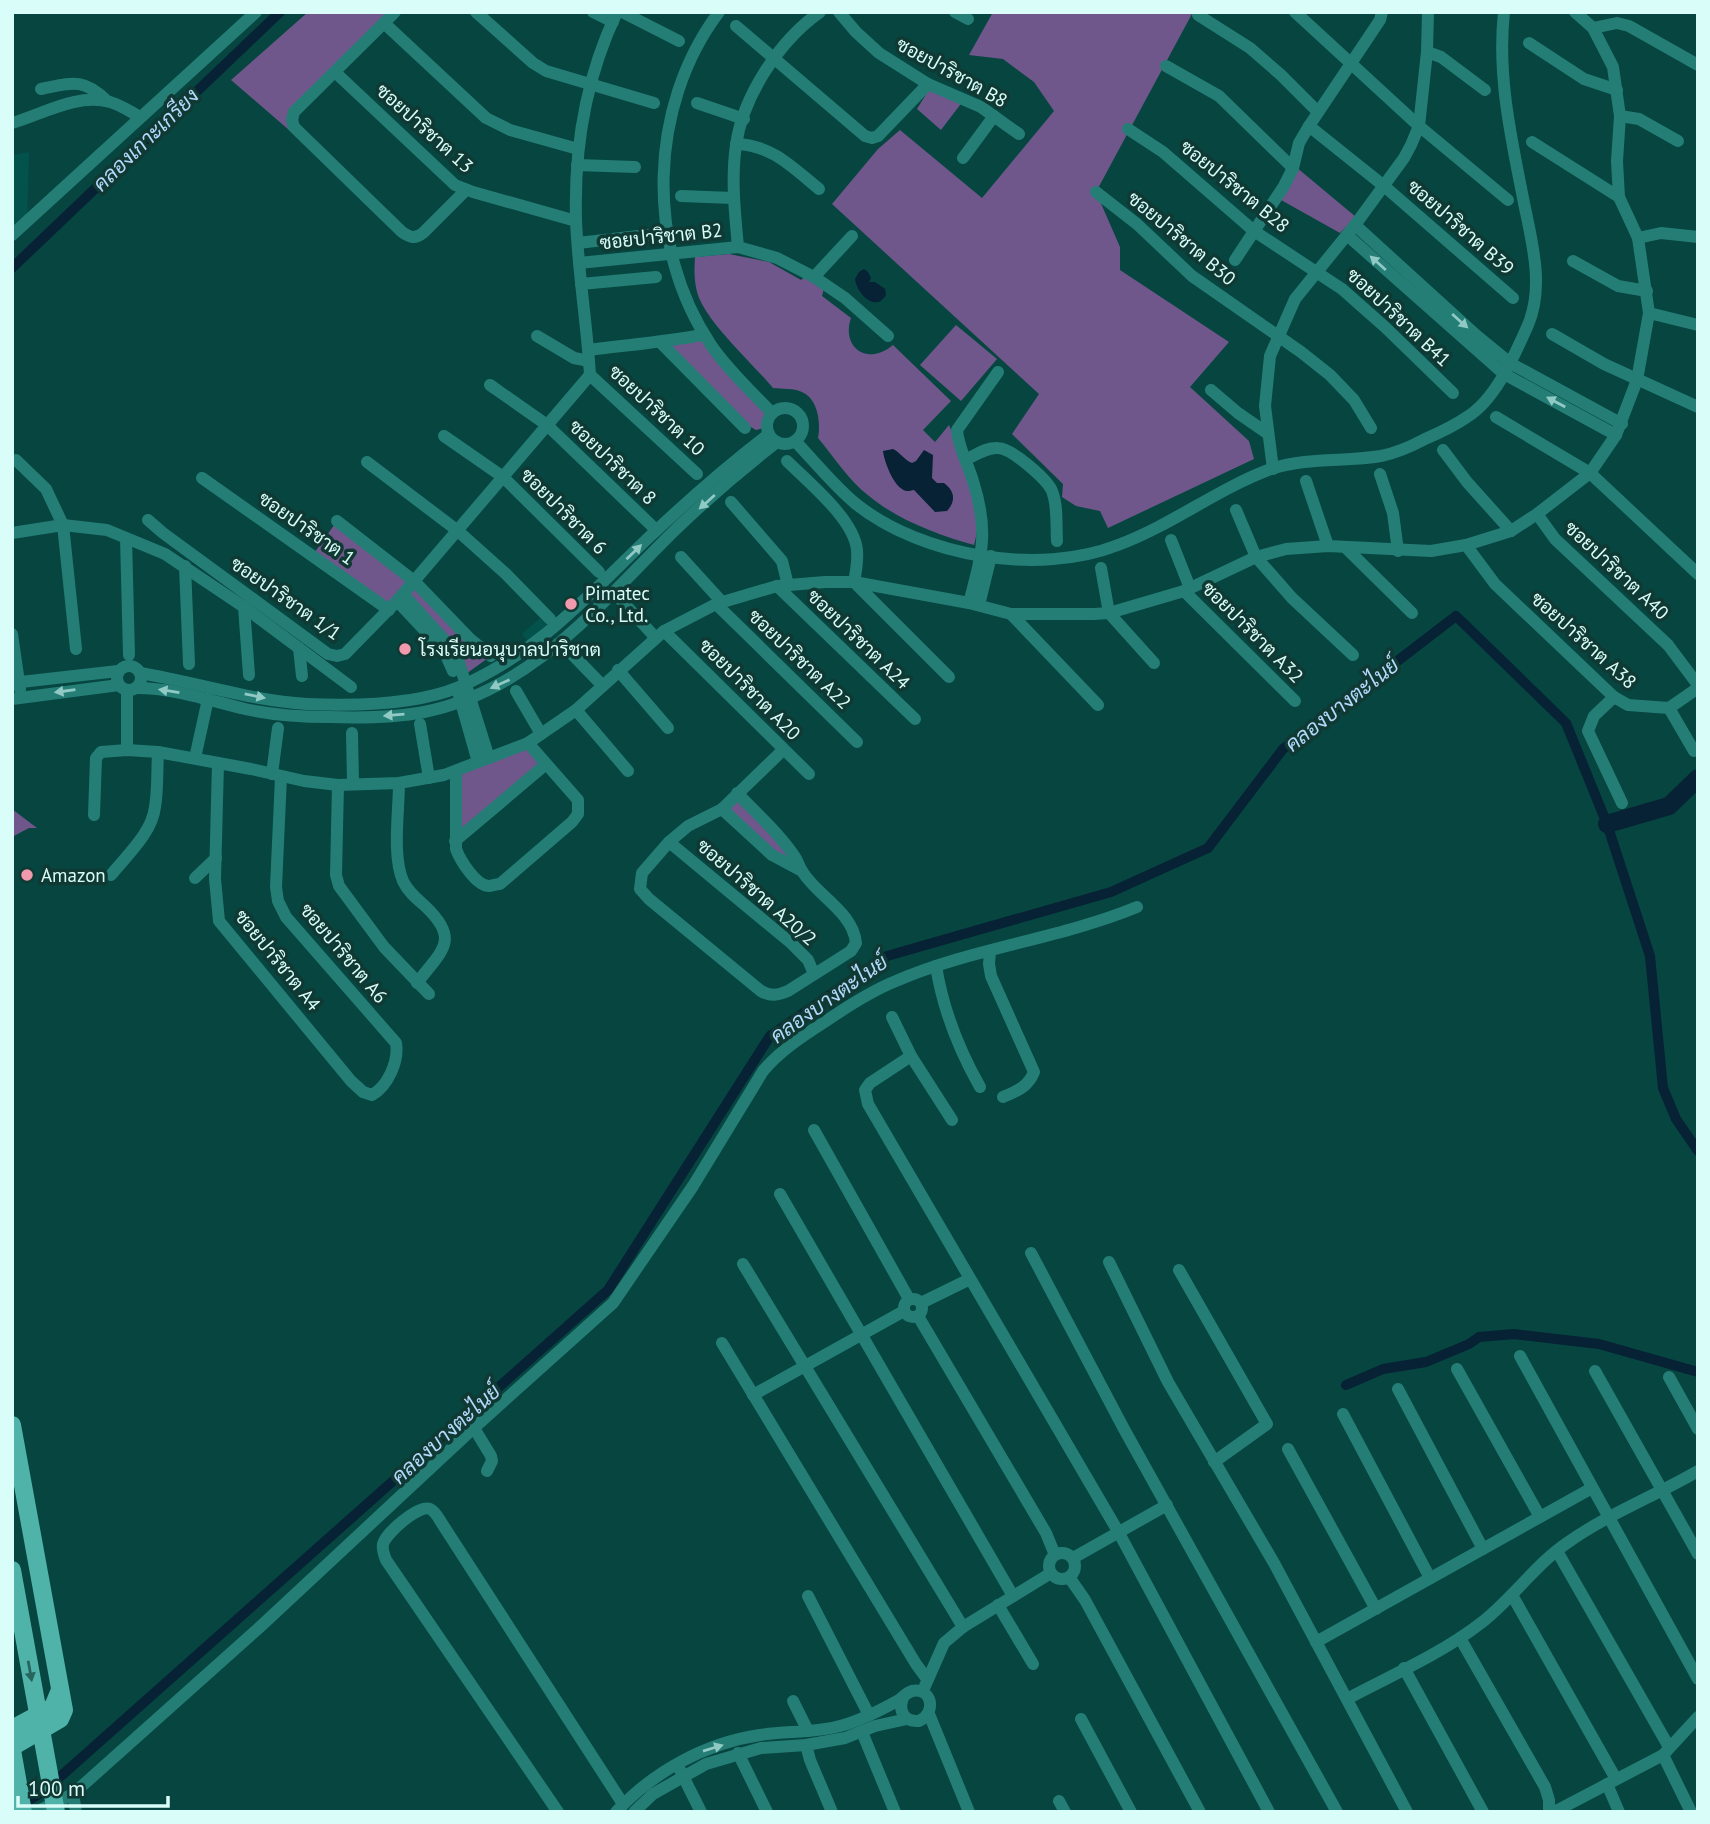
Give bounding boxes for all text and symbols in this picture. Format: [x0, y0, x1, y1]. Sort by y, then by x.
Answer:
street label: ซอยปาริชาต B8 [892, 32, 1012, 112]
street label: ซอยปาริชาต 13 [371, 78, 479, 178]
water label: คลองเกาะเกรียง [87, 82, 204, 197]
street label: ซอยปาริชาต B28 [1175, 135, 1295, 237]
street label: ซอยปาริชาต B39 [1403, 174, 1519, 280]
street label: ซอยปาริชาต B30 [1123, 186, 1241, 290]
street label: ซอยปาริชาต B2 [598, 218, 724, 254]
one-way arrow [1369, 255, 1387, 271]
street label: ซอยปาริชาต B41 [1342, 263, 1456, 371]
one-way arrow [1451, 313, 1469, 329]
street label: ซอยปาริชาต 10 [604, 359, 710, 461]
one-way arrow [1547, 396, 1566, 408]
street label: ซอยปาริชาต 8 [564, 414, 662, 510]
street label: ซอยปาริชาต 6 [516, 463, 612, 559]
street label: ซอยปาริชาต 1 [254, 486, 360, 570]
one-way arrow [698, 494, 716, 510]
street label: ซอยปาริชาต A40 [1560, 516, 1674, 624]
one-way arrow [625, 545, 642, 561]
street label: ซอยปาริชาต 1/1 [226, 551, 346, 645]
street label: ซอยปาริชาต A32 [1197, 576, 1309, 688]
place label: Pimatec Co., Ltd. [585, 581, 650, 627]
street label: ซอยปาริชาต A24 [803, 584, 915, 694]
street label: ซอยปาริชาต A38 [1526, 586, 1642, 694]
marker: Pimatec Co., Ltd. [563, 596, 579, 612]
street label: ซอยปาริชาต A22 [744, 604, 856, 714]
street label: ซอยปาริชาต A20 [694, 633, 806, 745]
place label: โรงเรียนอนุบาลปาริชาต [418, 637, 601, 662]
marker: โรงเรียนอนุบาลปาริชาต [397, 641, 413, 657]
water label: คลองบางตะไนย์ [1279, 650, 1407, 758]
one-way arrow [490, 678, 510, 690]
one-way arrow [158, 685, 180, 696]
one-way arrow [54, 686, 76, 697]
one-way arrow [244, 691, 266, 702]
one-way arrow [383, 710, 405, 721]
street label: ซอยปาริชาต A20/2 [692, 833, 822, 951]
place label: Amazon [41, 863, 106, 887]
marker: Amazon [19, 867, 35, 883]
street label: ซอยปาริชาต A6 [295, 898, 393, 1008]
street label: ซอยปาริชาต A4 [230, 905, 326, 1015]
water label: คลองบางตะไนย์ [765, 946, 895, 1049]
water label: คลองบางตะไนย์ [386, 1376, 508, 1490]
one-way arrow [25, 1660, 36, 1682]
one-way arrow [702, 1742, 723, 1753]
scale bar [18, 1764, 168, 1808]
text: 100 m [28, 1775, 85, 1802]

